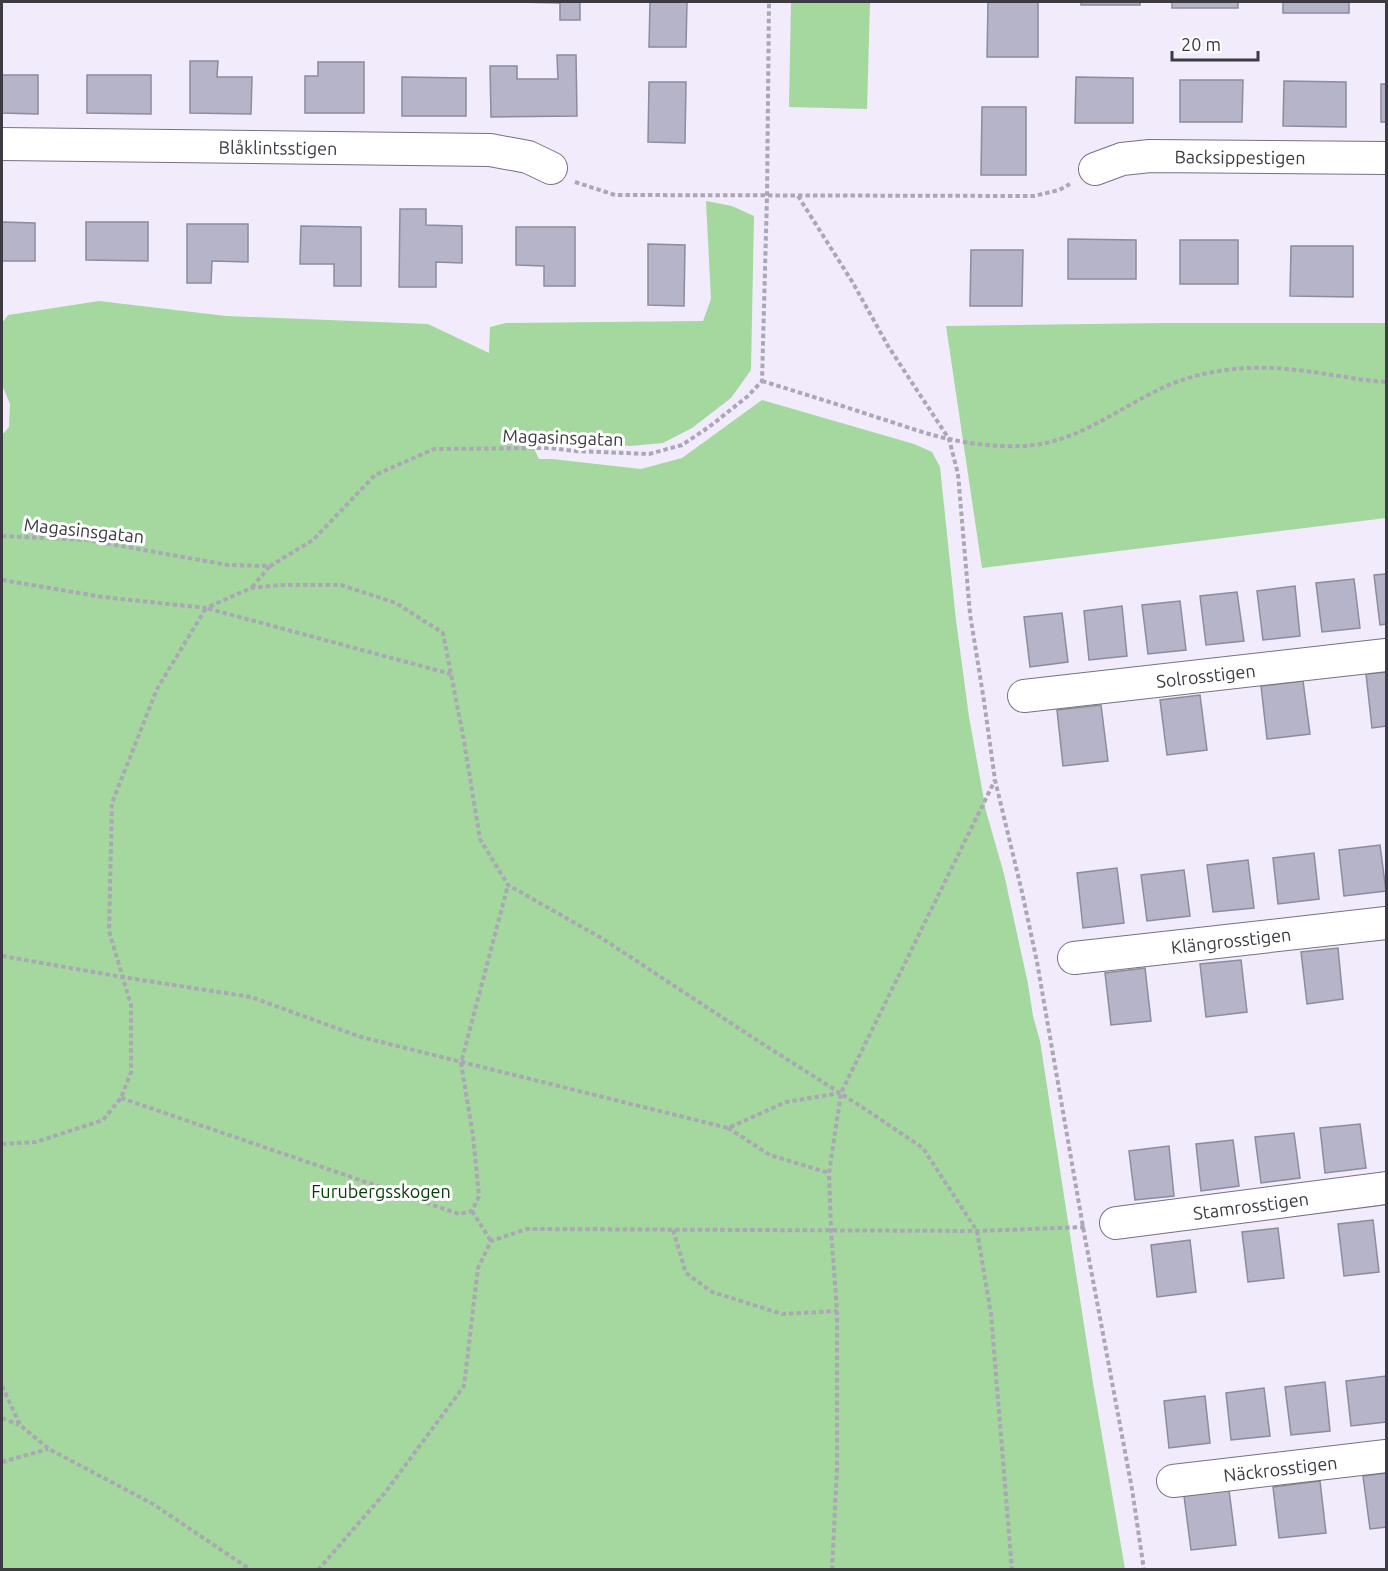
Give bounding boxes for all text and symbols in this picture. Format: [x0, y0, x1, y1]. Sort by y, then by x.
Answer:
scale bar [1172, 24, 1258, 62]
text: 20 m [1181, 34, 1221, 54]
street label: Blåklintsstigen [219, 137, 337, 158]
street label: Backsippestigen [1174, 146, 1306, 167]
street label: Magasinsgatan [502, 425, 624, 449]
street label: Magasinsgatan [23, 514, 145, 546]
street label: Solrosstigen [1155, 660, 1256, 691]
street label: Klängrosstigen [1170, 924, 1292, 957]
park label: Furubergsskogen [311, 1181, 451, 1201]
street label: Stamrosstigen [1192, 1188, 1310, 1223]
street label: Näckrosstigen [1222, 1452, 1338, 1485]

